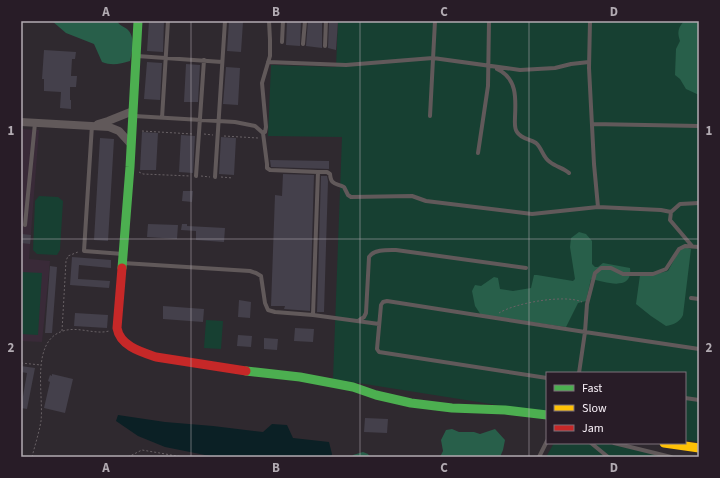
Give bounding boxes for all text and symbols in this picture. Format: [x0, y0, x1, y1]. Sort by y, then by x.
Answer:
text: A [101, 3, 110, 21]
text: B [272, 3, 280, 21]
text: C [440, 3, 448, 21]
text: D [610, 3, 618, 21]
text: 1 [8, 122, 15, 140]
text: 1 [706, 122, 713, 140]
text: 2 [8, 339, 15, 357]
text: 2 [706, 339, 713, 357]
legend [546, 372, 686, 444]
text: Fast [582, 380, 602, 397]
text: Slow [582, 400, 607, 417]
text: Jam [582, 420, 604, 437]
text: A [101, 459, 110, 477]
text: B [272, 459, 280, 477]
text: C [440, 459, 448, 477]
text: D [610, 459, 618, 477]

